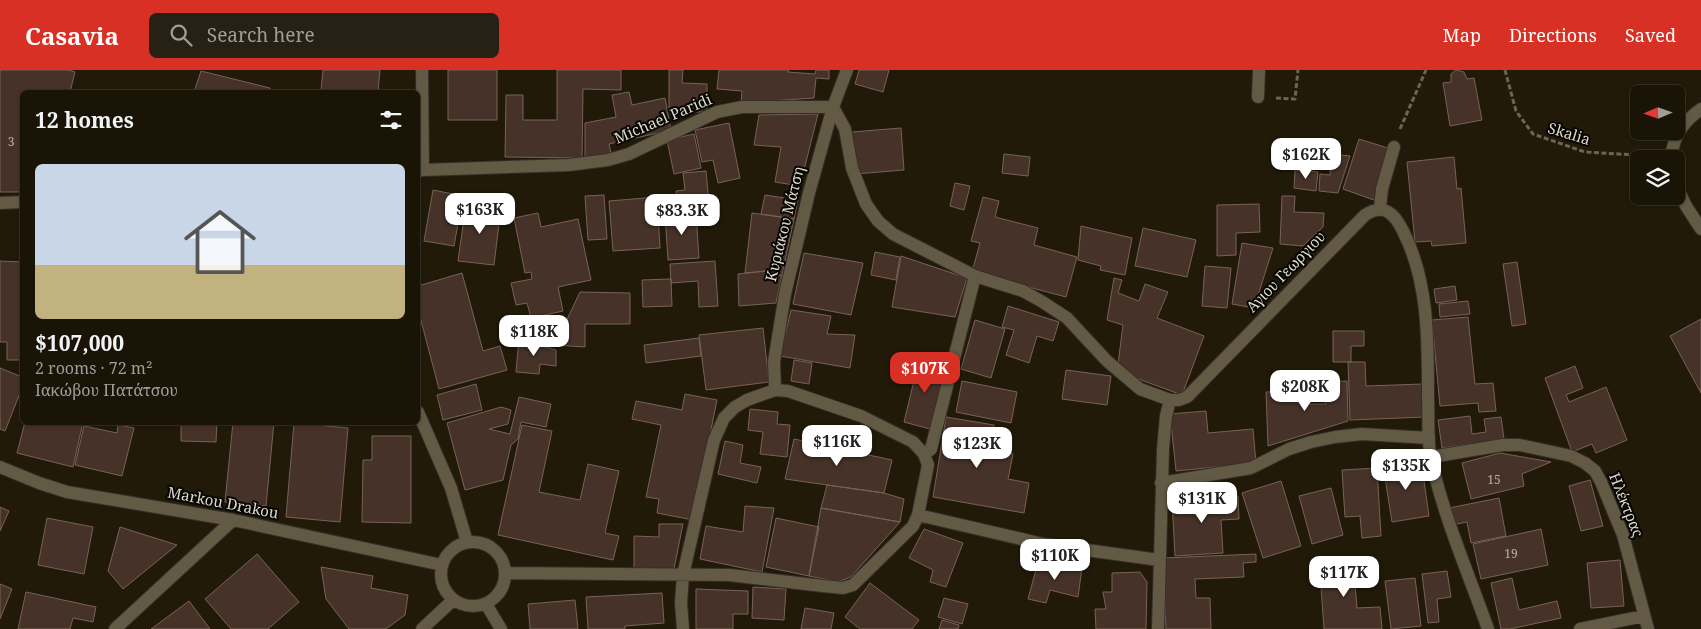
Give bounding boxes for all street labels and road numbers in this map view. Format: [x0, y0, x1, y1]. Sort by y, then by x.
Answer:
street label: Michael Paridi [611, 88, 715, 148]
street label: Skalia [1546, 117, 1593, 149]
street label: Κυριάκου Μάτση [760, 164, 808, 283]
street label: Αγιου Γεωργιου [1241, 226, 1329, 316]
street label: Ηλέκτρας [1605, 469, 1649, 540]
street label: Markou Drakou [166, 481, 281, 523]

